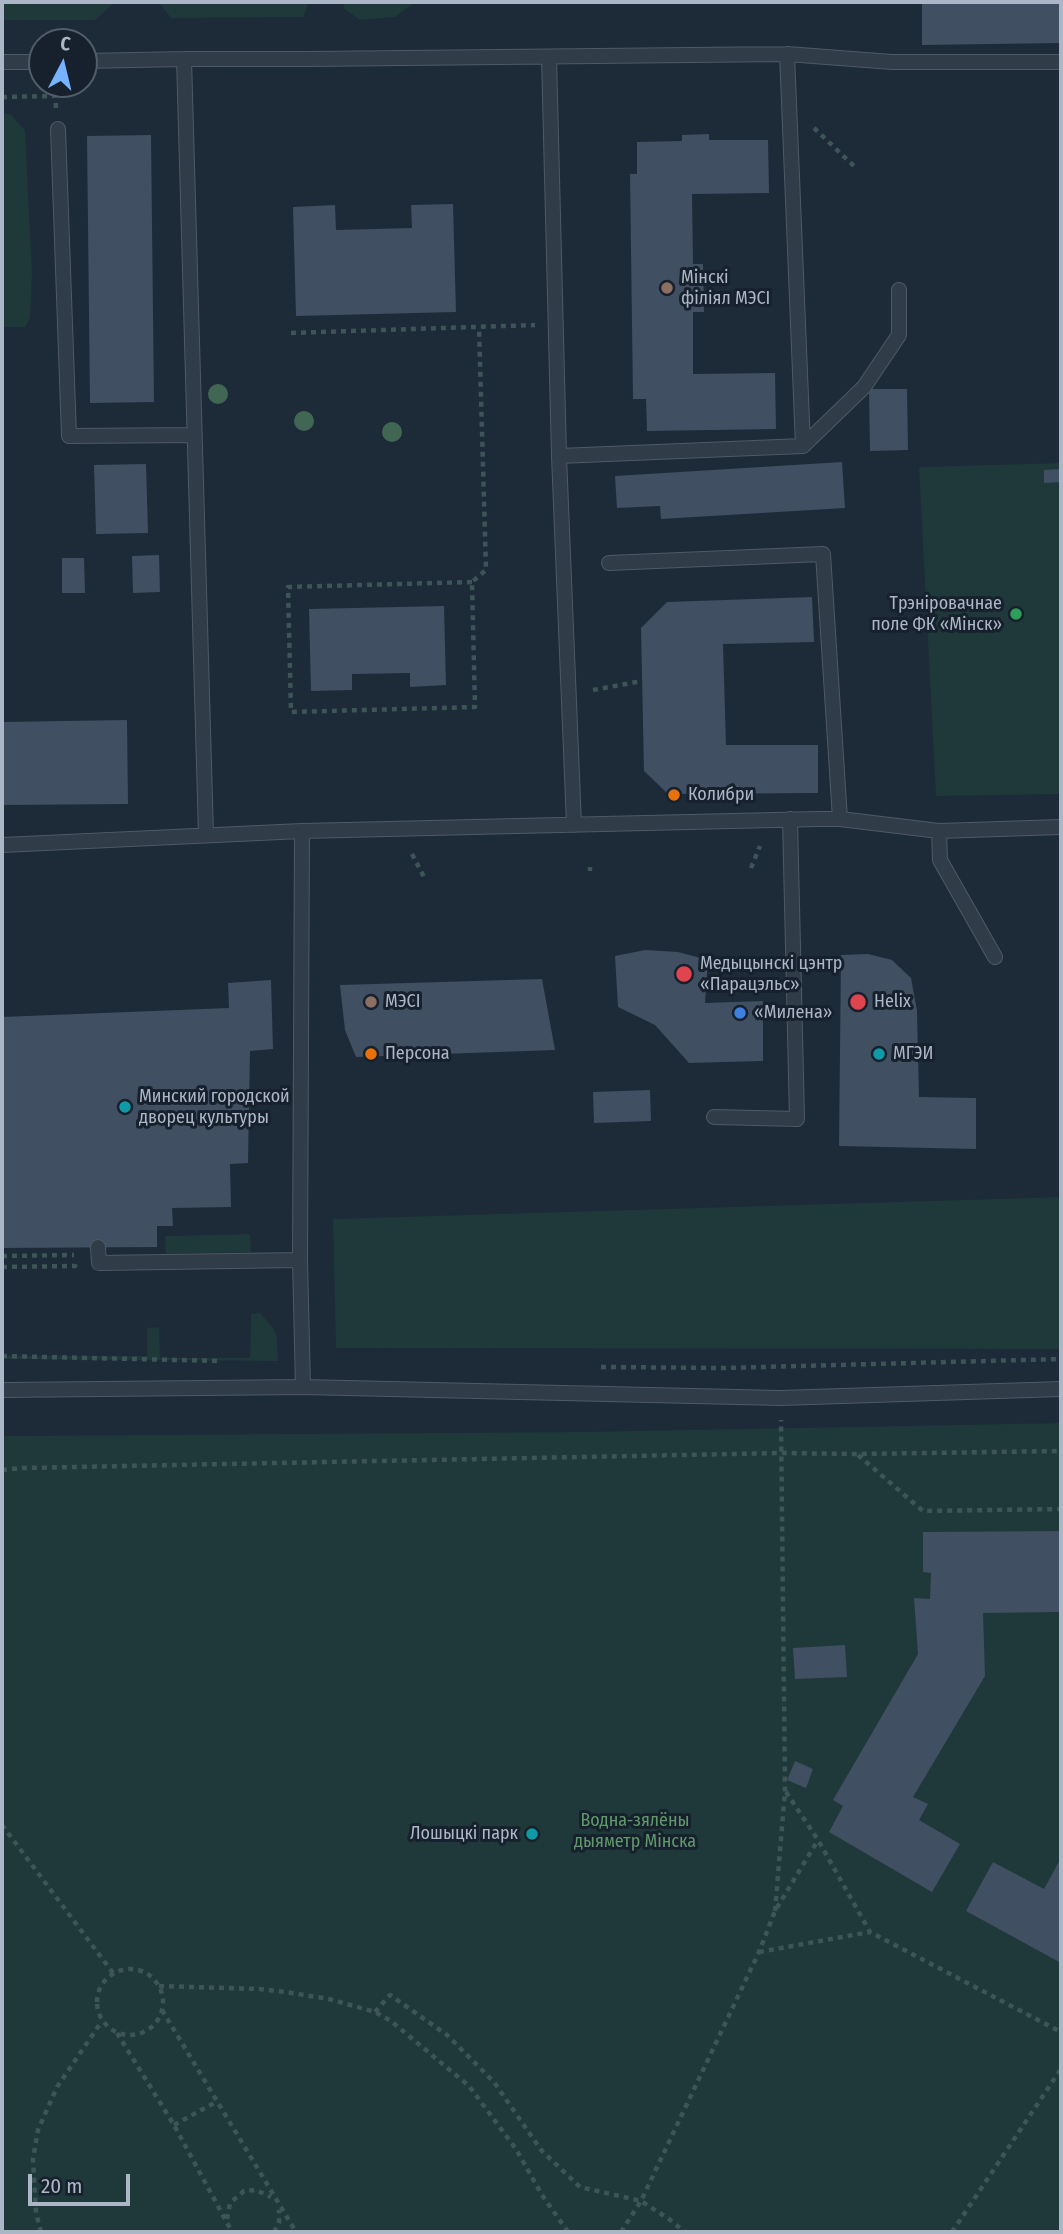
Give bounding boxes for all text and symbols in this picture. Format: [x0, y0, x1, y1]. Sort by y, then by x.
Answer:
north arrow [28, 28, 98, 98]
text: С [59, 32, 72, 56]
place label: Мінскі філіял МЭСІ [681, 267, 770, 310]
marker: Мінскі філіял МЭСІ [659, 280, 675, 296]
place label: Трэніровачнае поле ФК «Мінск» [871, 593, 1002, 636]
marker: Трэніровачнае поле ФК «Мінск» [1008, 606, 1024, 622]
place label: Колибри [688, 784, 754, 806]
marker: Колибри [666, 787, 682, 803]
place label: Медыцынскі цэнтр «Парацэльс» [700, 953, 842, 996]
marker: Медыцынскі цэнтр «Парацэльс» [674, 964, 694, 984]
place label: МЭСІ [385, 991, 420, 1013]
place label: Helix [874, 991, 911, 1013]
marker: Helix [848, 992, 868, 1012]
marker: МЭСІ [363, 994, 379, 1010]
place label: «Милена» [754, 1002, 832, 1024]
marker: «Милена» [732, 1005, 748, 1021]
place label: Персона [385, 1043, 450, 1065]
place label: МГЭИ [893, 1043, 933, 1065]
marker: Персона [363, 1046, 379, 1062]
marker: МГЭИ [871, 1046, 887, 1062]
place label: Минский городской дворец культуры [139, 1086, 290, 1128]
marker: Минский городской дворец культуры [117, 1099, 133, 1115]
park label: Водна-зялёны дыяметр Мінска [574, 1810, 696, 1853]
place label: Лошыцкі парк [410, 1823, 518, 1845]
marker: Лошыцкі парк [524, 1826, 540, 1842]
scale bar [32, 2160, 133, 2204]
text: 20 m [41, 2173, 82, 2199]

